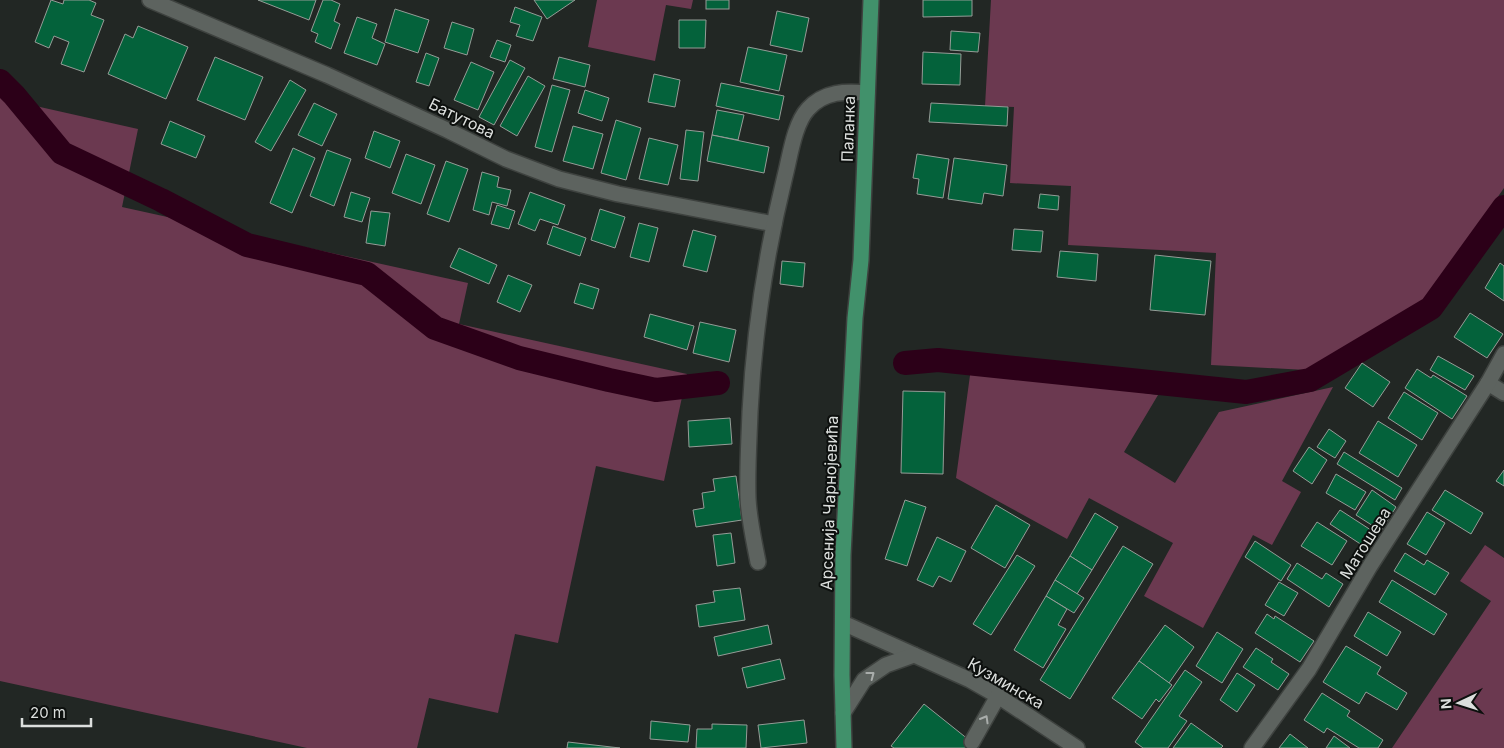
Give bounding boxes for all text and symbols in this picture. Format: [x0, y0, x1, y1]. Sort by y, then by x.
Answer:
street label: Батутова [426, 93, 498, 143]
street label: Паланка [837, 96, 859, 162]
street label: Арсенија Чарнојевића [816, 415, 842, 591]
street label: Матошева [1335, 503, 1395, 583]
street label: Кузминска [964, 653, 1048, 713]
one-way arrow [865, 672, 875, 681]
north arrow [1434, 678, 1484, 728]
scale bar [22, 696, 91, 728]
text: N [1437, 698, 1454, 710]
text: 20 m [30, 703, 66, 722]
one-way arrow [979, 716, 989, 725]

